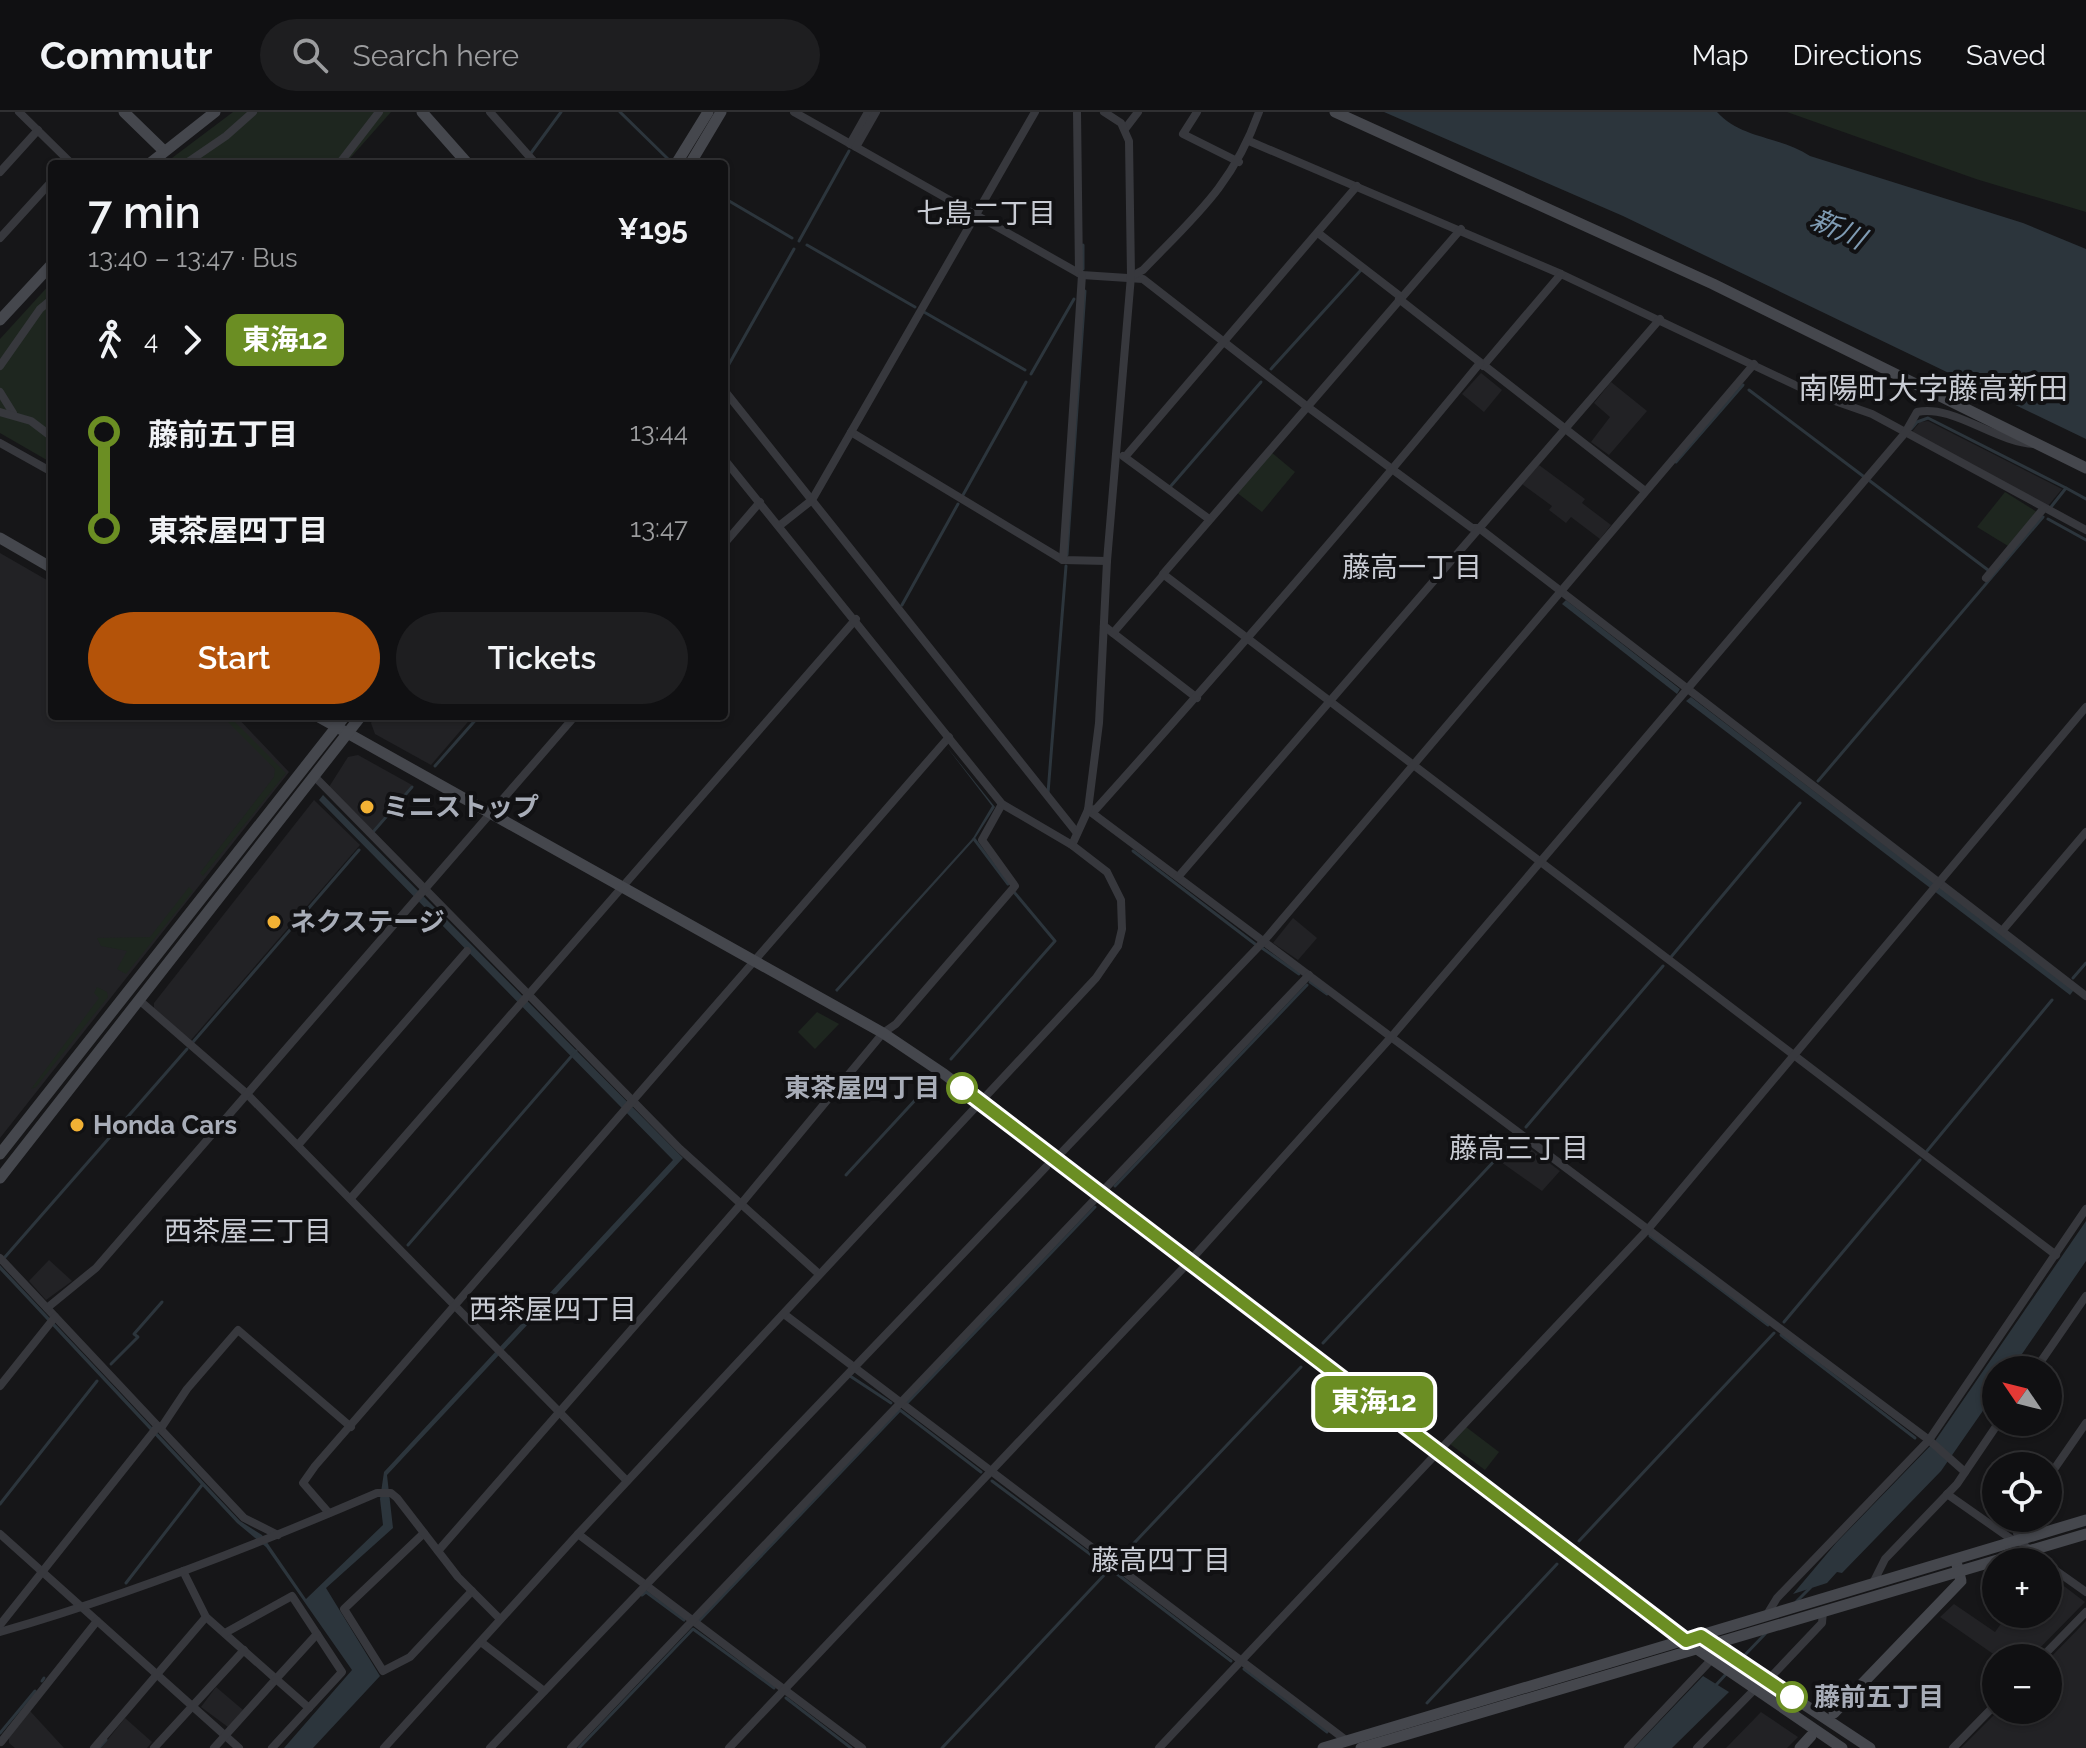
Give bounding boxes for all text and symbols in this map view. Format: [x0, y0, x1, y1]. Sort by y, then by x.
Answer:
search box [260, 19, 820, 91]
text: Commutr [40, 33, 212, 78]
icon: search [288, 33, 332, 77]
text: Search here [352, 38, 519, 73]
text: Map [1692, 39, 1749, 72]
text: Directions [1793, 39, 1922, 72]
text: Saved [1966, 39, 2046, 72]
text: 7 min [88, 187, 201, 238]
district label: 七島二丁目 [916, 197, 1056, 230]
water label: 新川 [1806, 202, 1873, 257]
text: ¥195 [618, 211, 688, 246]
text: 13:40 – 13:47 · Bus [88, 243, 297, 273]
icon: walk [88, 318, 132, 362]
icon: forward [170, 318, 214, 362]
text: 東海12 [242, 323, 328, 356]
text: 4 [144, 325, 158, 355]
district label: 南陽町大字藤高新田 [1798, 371, 2068, 406]
text: 藤前五丁目 [148, 417, 298, 452]
text: 13:44 [630, 417, 688, 447]
text: 東茶屋四丁目 [148, 513, 328, 548]
text: 13:47 [630, 513, 688, 543]
district label: 藤高一丁目 [1342, 551, 1482, 584]
button: Start [88, 612, 380, 704]
button: Tickets [396, 612, 688, 704]
place label: ミニストップ [383, 792, 539, 822]
marker: ミニストップ [358, 798, 376, 816]
place label: ネクステージ [290, 907, 445, 937]
marker: ネクステージ [265, 913, 283, 931]
place label: 東茶屋四丁目 [784, 1073, 940, 1103]
marker: 東茶屋四丁目 [947, 1073, 977, 1103]
place label: Honda Cars [93, 1110, 237, 1140]
marker: Honda Cars [68, 1116, 86, 1134]
district label: 藤高三丁目 [1449, 1132, 1589, 1165]
district label: 西茶屋三丁目 [164, 1215, 332, 1248]
district label: 西茶屋四丁目 [469, 1293, 637, 1326]
north arrow [1982, 1356, 2062, 1436]
map controls [1982, 1356, 2062, 1724]
line badge: 東海12 [1318, 1376, 1430, 1428]
text: 東海12 [1331, 1385, 1417, 1418]
button: locate [1982, 1452, 2062, 1532]
district label: 藤高四丁目 [1091, 1544, 1231, 1577]
button: + [1982, 1548, 2062, 1628]
button: − [1982, 1644, 2062, 1724]
marker: 藤前五丁目 [1777, 1682, 1807, 1712]
place label: 藤前五丁目 [1814, 1682, 1944, 1712]

